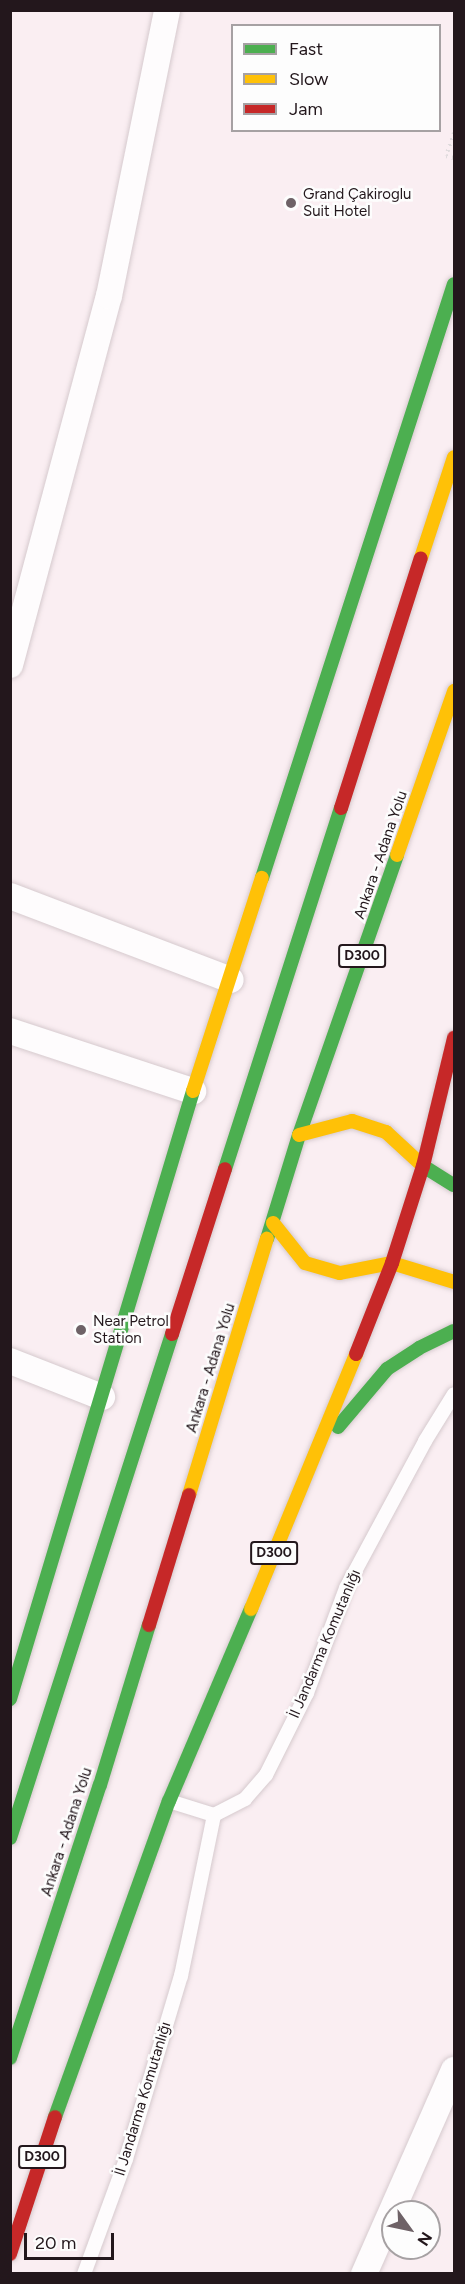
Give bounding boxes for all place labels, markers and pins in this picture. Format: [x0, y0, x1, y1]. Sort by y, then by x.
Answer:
place label: Grand Çakiroglu Suit Hotel [303, 185, 411, 220]
marker: Grand Çakiroglu Suit Hotel [284, 196, 298, 210]
place label: Near Petrol Station [93, 1312, 169, 1347]
marker: Near Petrol Station [74, 1323, 88, 1337]

